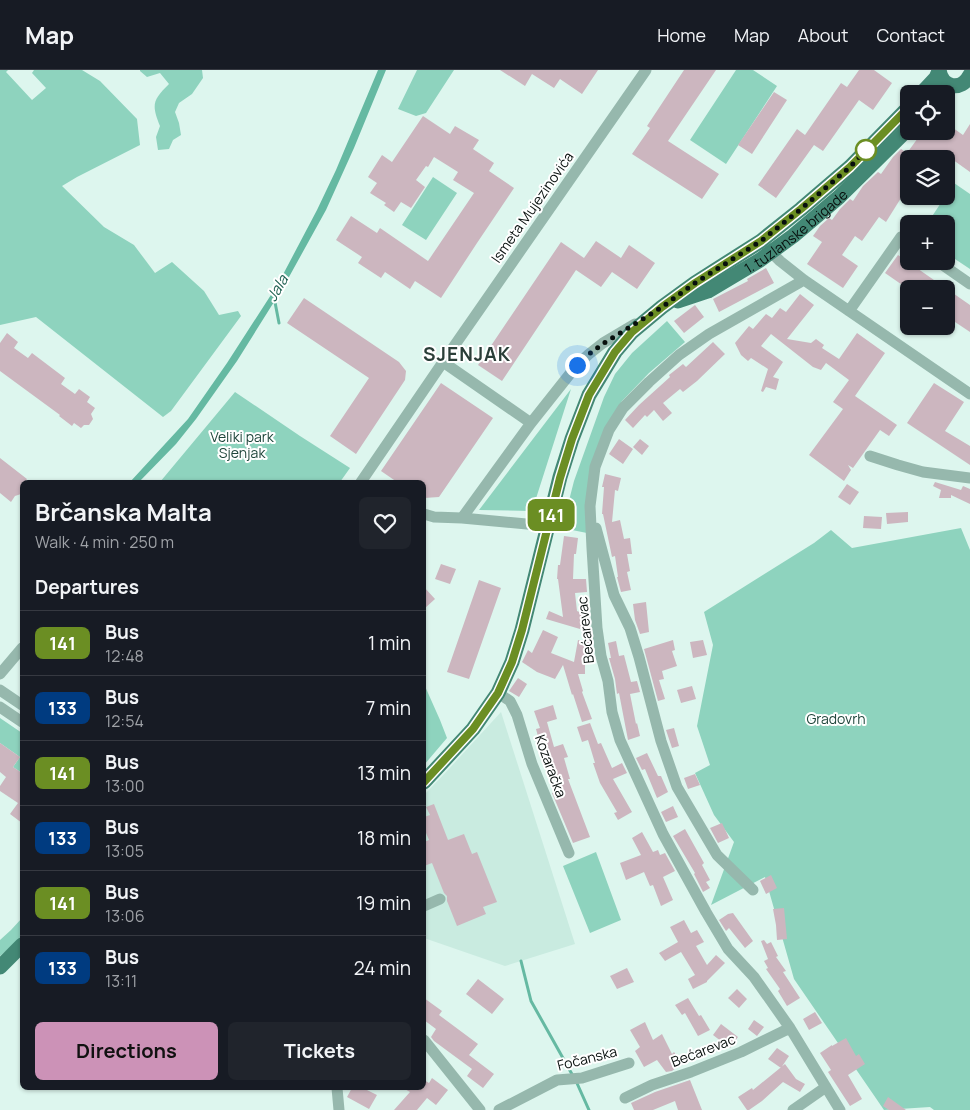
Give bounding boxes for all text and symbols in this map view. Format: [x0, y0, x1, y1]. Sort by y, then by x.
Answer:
text: Map [25, 18, 74, 51]
text: Home [657, 23, 706, 47]
text: Map [734, 23, 770, 47]
text: About [798, 23, 848, 47]
text: Contact [876, 23, 945, 47]
map controls [900, 85, 955, 335]
button: locate [900, 85, 955, 140]
unlabelled marker [855, 139, 877, 161]
street label: Ismeta Mujezinovića [487, 148, 577, 266]
button: layers [900, 150, 955, 205]
street label: 1. tuzlanske brigade [740, 185, 851, 277]
button: + [900, 215, 955, 270]
water label: Jala [261, 270, 293, 305]
button: − [900, 280, 955, 335]
district label: SJENJAK [423, 341, 511, 367]
your location [565, 353, 590, 378]
park label: Veliki park Sjenjak [210, 427, 275, 462]
text: Brčanska Malta [35, 495, 212, 528]
button: heart [359, 497, 411, 549]
line badge: 141 [522, 499, 580, 531]
text: 141 [538, 503, 564, 527]
text: Walk · 4 min · 250 m [35, 531, 174, 553]
text: Departures [35, 574, 139, 600]
street label: Bećarevac [572, 595, 598, 664]
text: Bus [105, 619, 139, 645]
text: 1 min [368, 630, 411, 656]
text: 141 [49, 631, 76, 655]
text: 12:48 [105, 645, 144, 667]
text: Bus [105, 684, 139, 710]
text: 7 min [366, 695, 411, 721]
text: 133 [48, 696, 77, 720]
park label: Gradovrh [806, 709, 866, 728]
text: 12:54 [105, 710, 144, 732]
street label: Kozaračka [531, 732, 571, 800]
text: Bus [105, 749, 139, 775]
text: 13 min [357, 760, 411, 786]
text: 141 [49, 761, 76, 785]
text: 13:00 [105, 775, 144, 797]
text: Bus [105, 814, 139, 840]
text: 18 min [357, 825, 411, 851]
text: 133 [48, 826, 77, 850]
text: 13:05 [105, 840, 144, 862]
text: Bus [105, 879, 139, 905]
text: 19 min [356, 890, 411, 916]
text: 141 [49, 891, 76, 915]
text: 13:06 [105, 905, 145, 927]
text: Bus [105, 944, 139, 970]
text: 24 min [354, 955, 411, 981]
text: 133 [48, 956, 77, 980]
text: 13:11 [105, 970, 137, 992]
button: Directions [35, 1022, 218, 1080]
button: Tickets [228, 1022, 411, 1080]
street label: Bećarevac [668, 1029, 738, 1071]
street label: Fočanska [555, 1041, 619, 1075]

